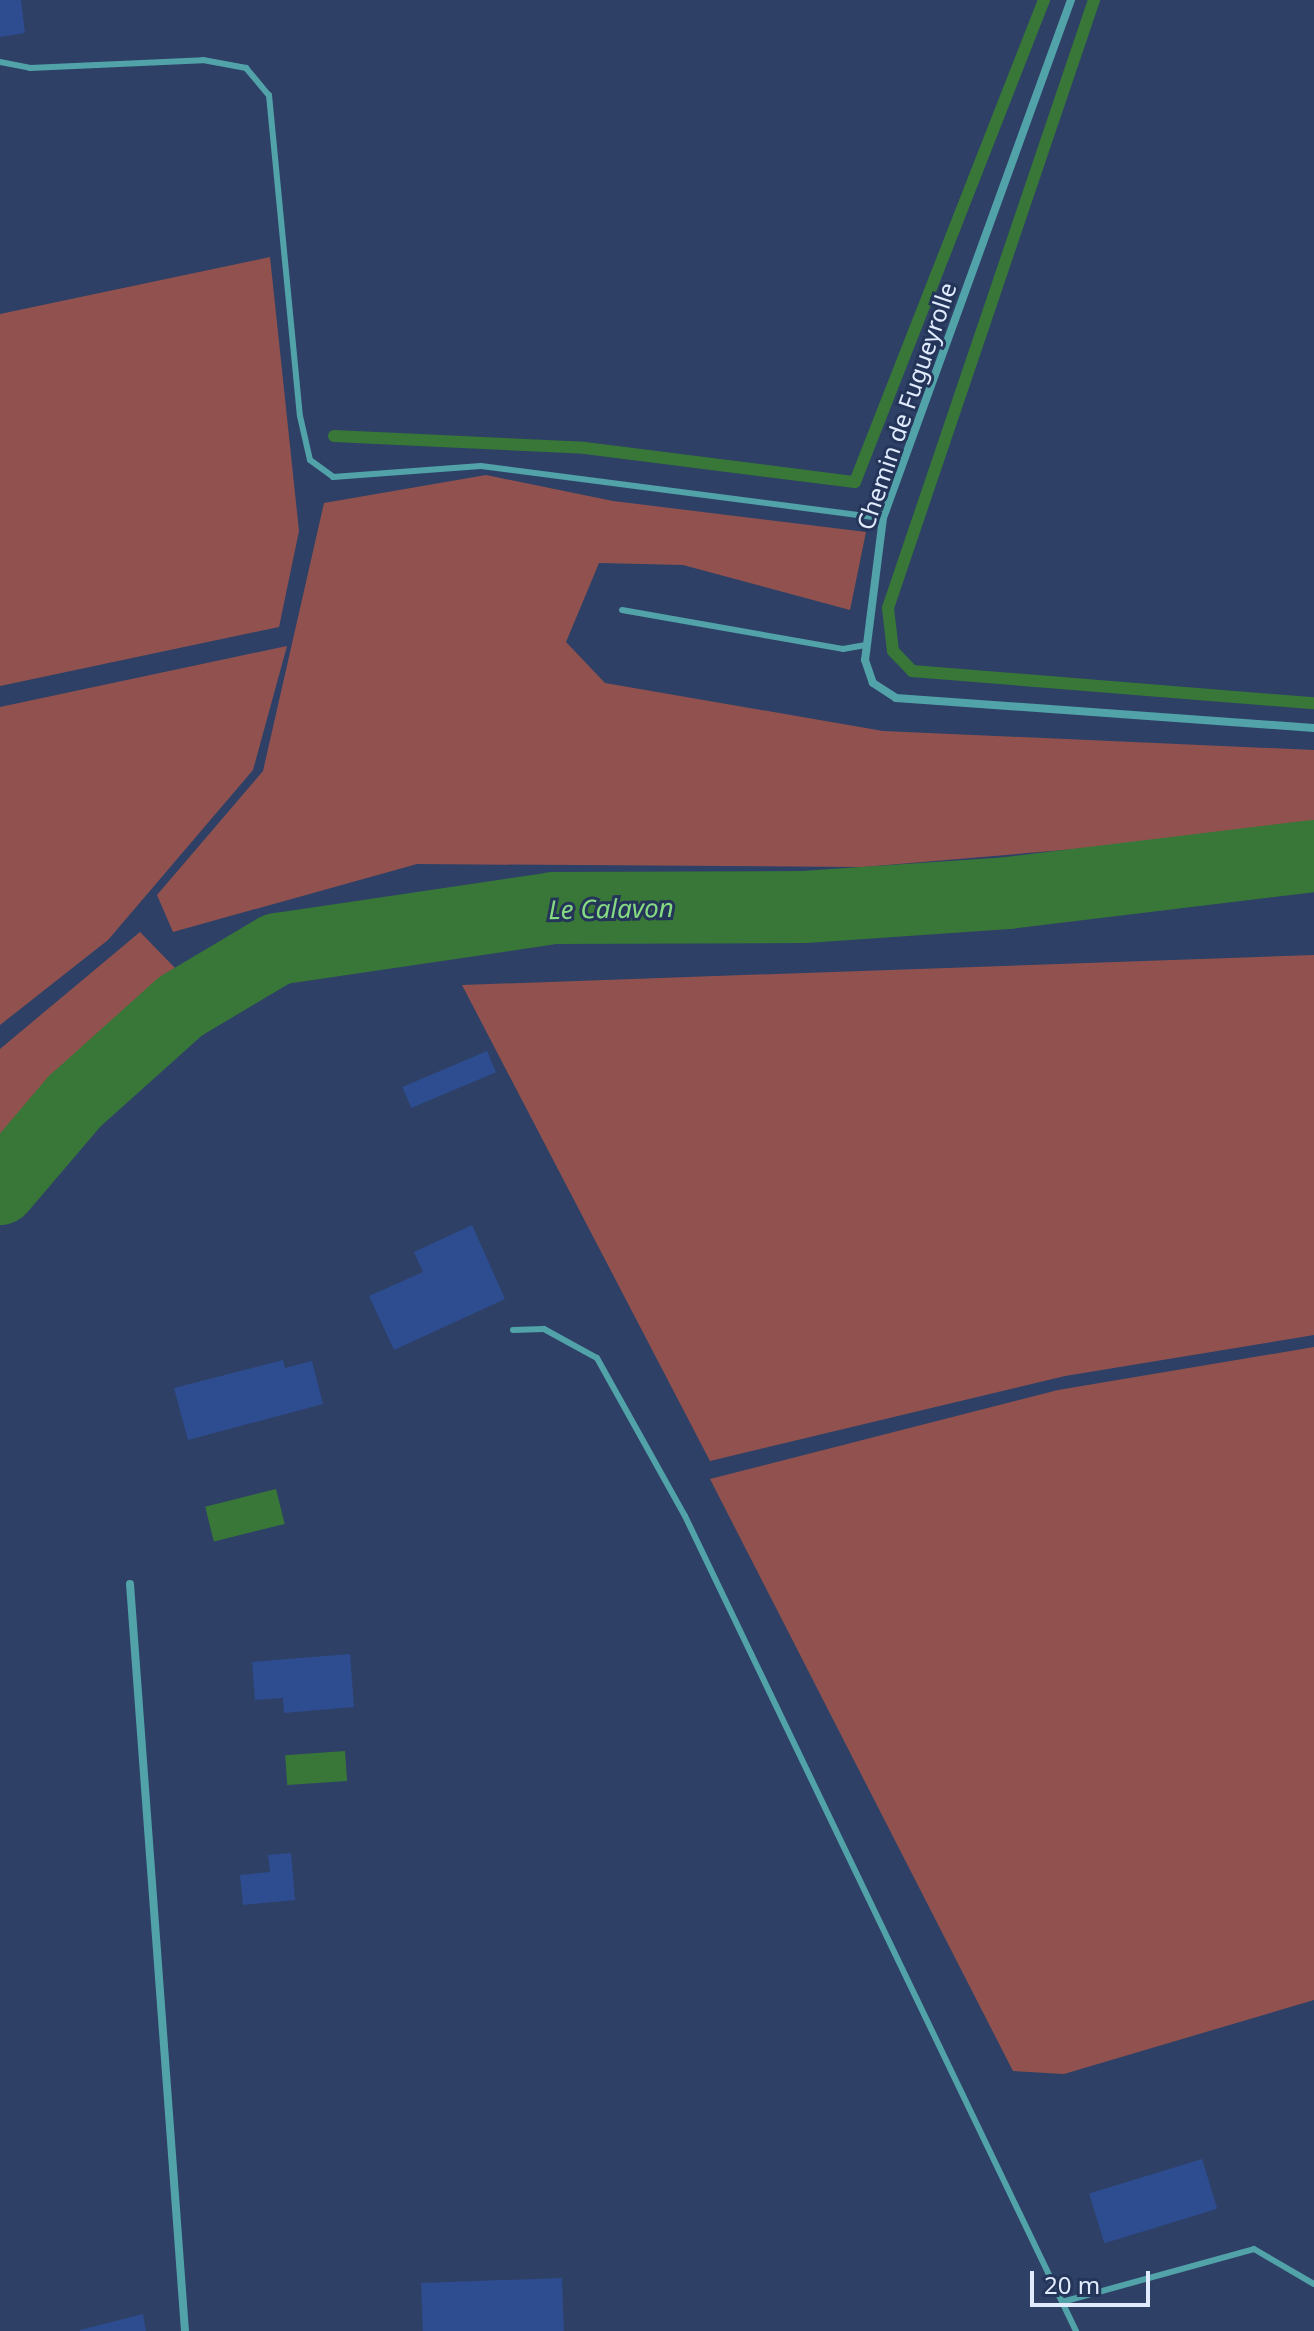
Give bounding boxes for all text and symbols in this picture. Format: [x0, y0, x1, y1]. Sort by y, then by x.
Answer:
street label: Chemin de Fugueyrolle [850, 278, 962, 534]
water label: Le Calavon [548, 892, 674, 926]
scale bar [1034, 2255, 1154, 2305]
text: 20 m [1044, 2268, 1100, 2301]

